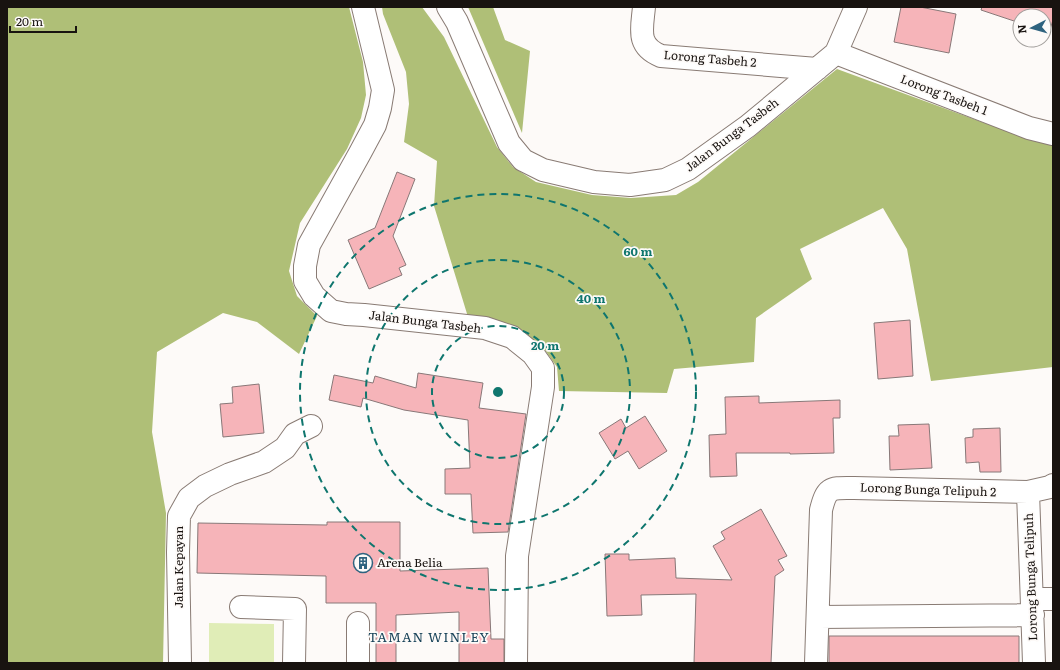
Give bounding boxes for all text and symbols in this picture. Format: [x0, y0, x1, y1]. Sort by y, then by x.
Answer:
scale bar [10, 8, 76, 34]
north arrow [1012, 8, 1052, 48]
text: 20 m [16, 12, 43, 30]
text: N [1013, 24, 1029, 35]
street label: Lorong Tasbeh 2 [663, 45, 757, 71]
street label: Lorong Tasbeh 1 [898, 69, 991, 119]
street label: Jalan Bunga Tasbeh [681, 93, 782, 175]
text: 60 m [624, 242, 652, 260]
text: 40 m [577, 289, 606, 307]
street label: Jalan Bunga Tasbeh [368, 305, 482, 337]
text: 20 m [531, 336, 559, 354]
centre of rings [491, 385, 505, 399]
street label: Lorong Bunga Telipuh 2 [860, 478, 997, 500]
street label: Lorong Bunga Telipuh [1019, 513, 1041, 641]
street label: Jalan Kepayan [169, 526, 187, 608]
building icon: Arena Belia [352, 552, 374, 574]
place label: Arena Belia [377, 553, 443, 571]
district label: TAMAN WINLEY [368, 627, 490, 646]

